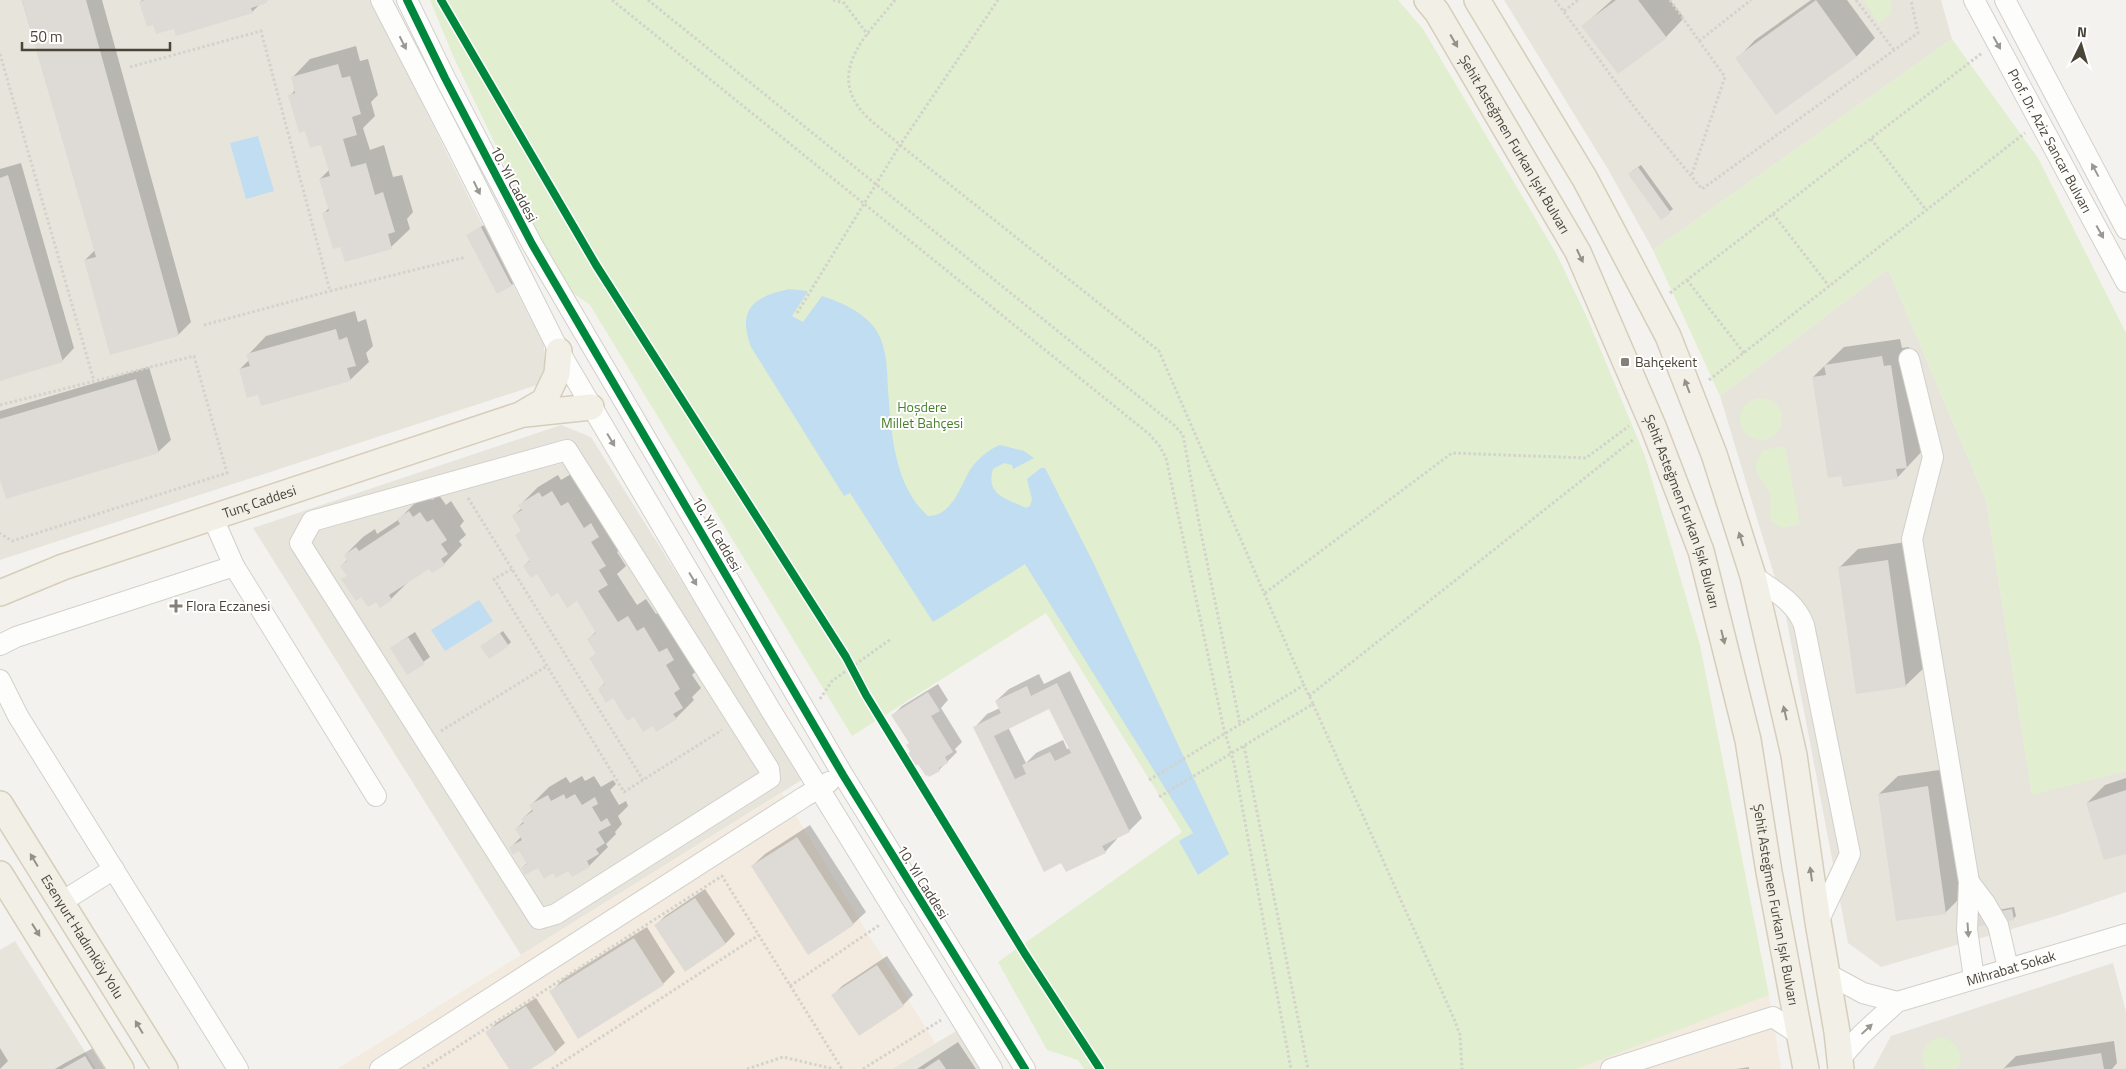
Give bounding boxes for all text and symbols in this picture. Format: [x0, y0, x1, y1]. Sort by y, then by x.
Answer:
scale bar [22, 20, 170, 52]
north arrow [2056, 20, 2106, 70]
text: N [2076, 21, 2088, 42]
text: 50 m [30, 25, 63, 48]
one-way arrow [1450, 33, 1458, 48]
one-way arrow [399, 36, 407, 50]
one-way arrow [1993, 36, 2001, 50]
street label: Şehit Asteğmen Furkan Işık Bulvarı [1454, 51, 1576, 237]
street label: Prof. Dr. Aziz Sancar Bulvarı [2003, 65, 2098, 217]
street label: 10. Yıl Caddesi [485, 142, 543, 226]
one-way arrow [2091, 163, 2099, 178]
one-way arrow [473, 181, 481, 195]
one-way arrow [2096, 224, 2104, 239]
one-way arrow [1576, 249, 1584, 264]
place label: Bahçekent [1635, 351, 1697, 372]
marker: Bahçekent [1619, 356, 1631, 368]
one-way arrow [1683, 378, 1691, 393]
park label: Hoşdere Millet Bahçesi [881, 396, 963, 433]
street label: Şehit Asteğmen Furkan Işık Bulvarı [1639, 411, 1726, 610]
one-way arrow [606, 433, 615, 446]
street label: Tunç Caddesi [220, 479, 299, 523]
street label: 10. Yıl Caddesi [687, 492, 748, 575]
one-way arrow [1737, 531, 1744, 546]
one-way arrow [689, 573, 698, 586]
place label: Flora Eczanesi [186, 595, 270, 616]
marker: Flora Eczanesi [170, 600, 182, 612]
one-way arrow [1719, 630, 1727, 645]
one-way arrow [1781, 706, 1789, 721]
street label: Şehit Asteğmen Furkan Işık Bulvarı [1748, 802, 1805, 1007]
street label: 10. Yıl Caddesi [892, 841, 955, 923]
one-way arrow [30, 854, 39, 867]
one-way arrow [1807, 865, 1815, 881]
street label: Esenyurt Hadımköy Yolu [36, 870, 130, 1002]
one-way arrow [1964, 922, 1972, 938]
one-way arrow [31, 924, 40, 937]
street label: Mihrabat Sokak [1964, 944, 2058, 991]
one-way arrow [135, 1021, 144, 1034]
one-way arrow [1860, 1023, 1872, 1035]

